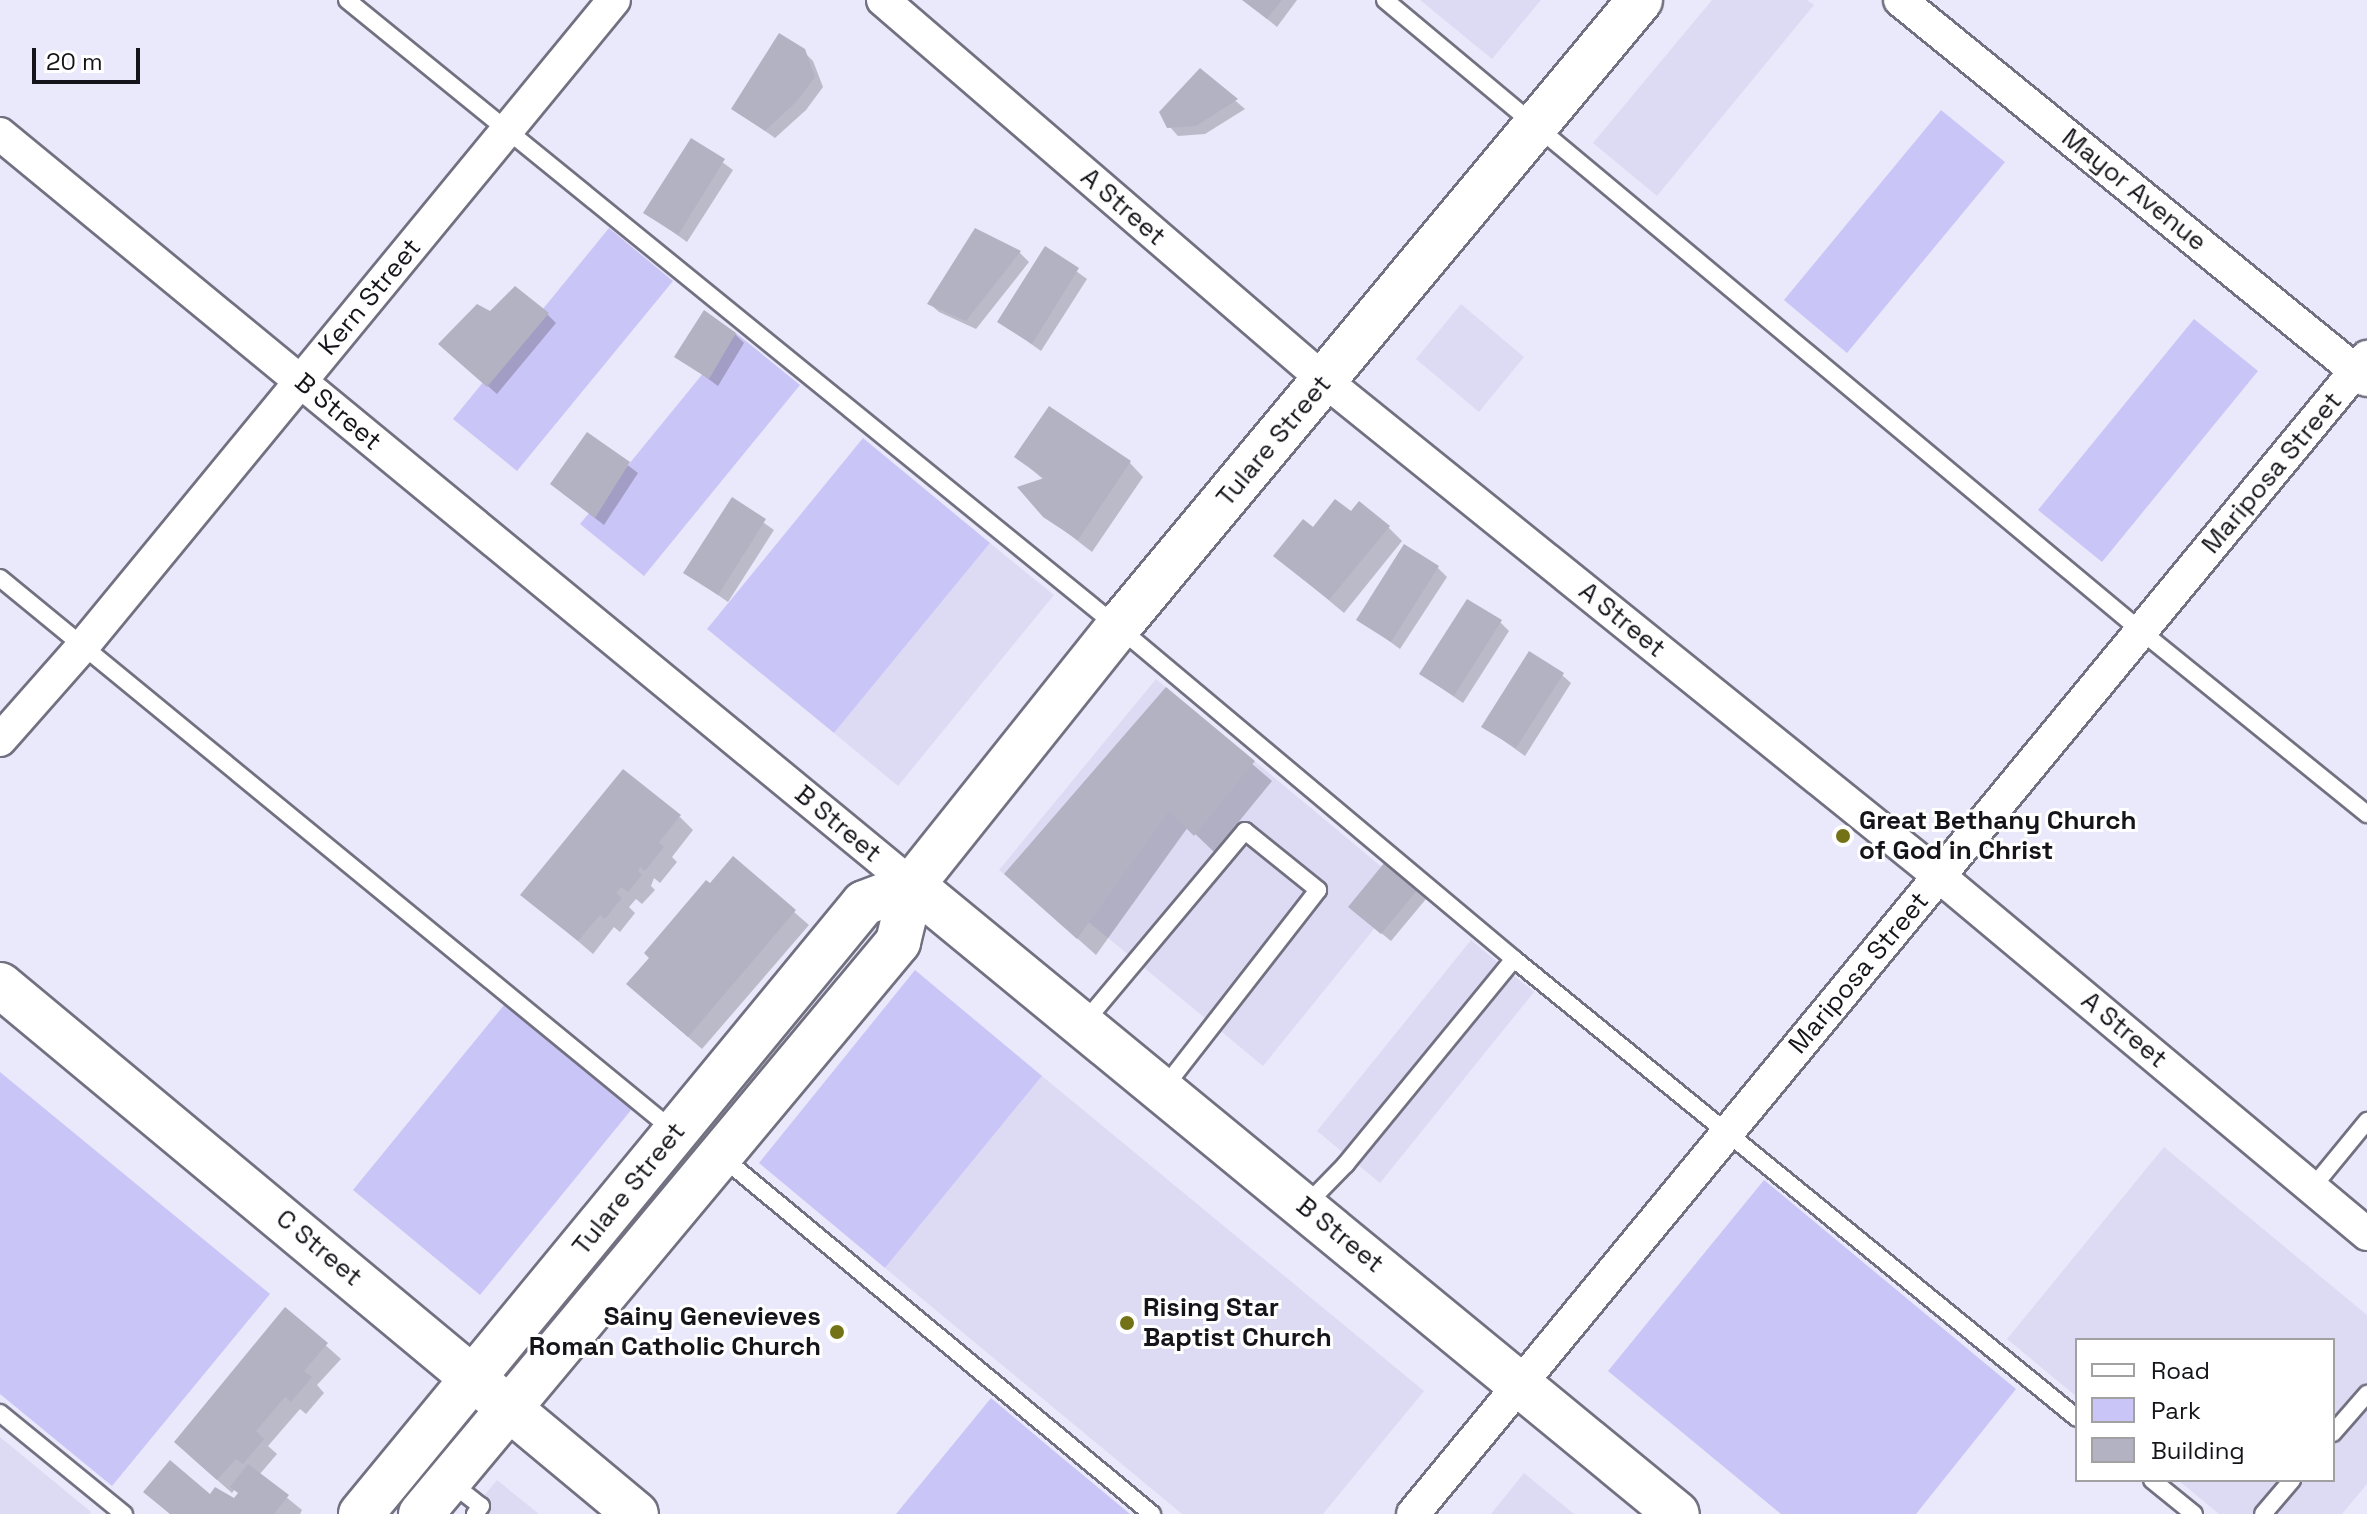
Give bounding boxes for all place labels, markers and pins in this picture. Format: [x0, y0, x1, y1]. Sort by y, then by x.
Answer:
place label: Great Bethany Church of God in Christ [1859, 805, 2136, 866]
marker: Great Bethany Church of God in Christ [1834, 827, 1852, 845]
place label: Rising Star Baptist Church [1143, 1292, 1332, 1354]
place label: Sainy Genevieves Roman Catholic Church [529, 1301, 821, 1362]
marker: Rising Star Baptist Church [1118, 1314, 1136, 1332]
marker: Sainy Genevieves Roman Catholic Church [828, 1323, 846, 1341]

